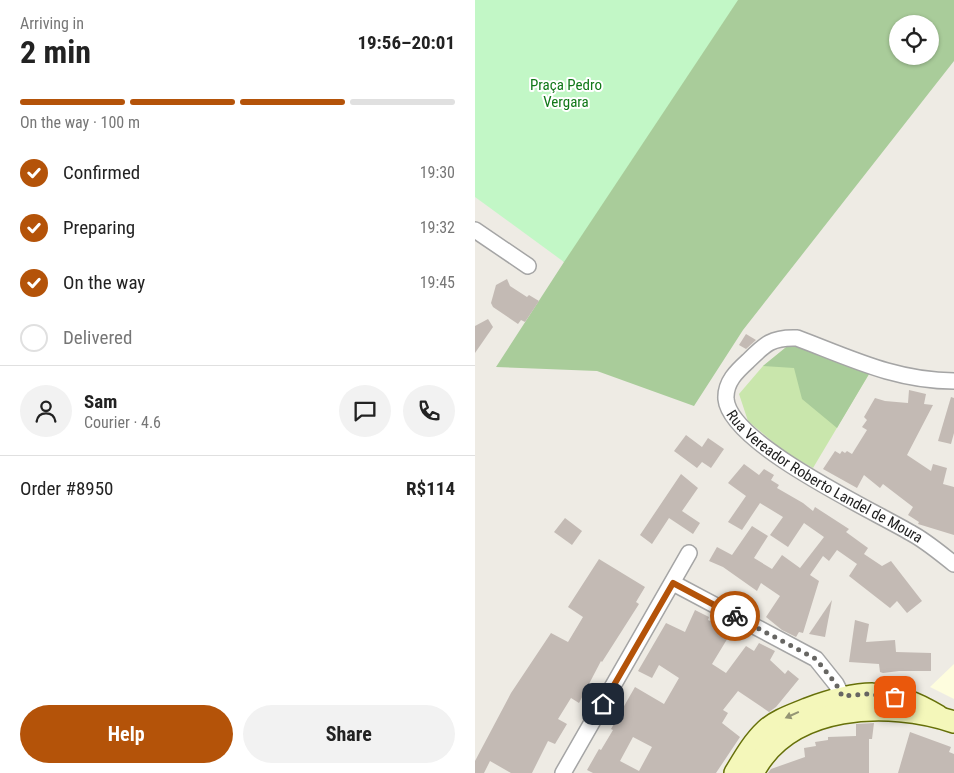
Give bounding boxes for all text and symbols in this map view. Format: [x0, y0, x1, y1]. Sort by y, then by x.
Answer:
text: Arriving in [20, 14, 84, 33]
map controls [889, 15, 939, 65]
button: locate [889, 15, 939, 65]
text: 19:56–20:01 [357, 31, 455, 54]
text: 2 min [20, 33, 91, 71]
park label: Praça Pedro Vergara [530, 76, 602, 111]
text: On the way · 100 m [20, 113, 140, 132]
icon: check [20, 159, 48, 187]
text: Confirmed [63, 161, 140, 184]
text: 19:30 [420, 163, 455, 182]
icon: check [20, 214, 48, 242]
text: Preparing [63, 216, 135, 239]
text: 19:32 [420, 218, 455, 237]
icon: check [20, 269, 48, 297]
text: On the way [63, 271, 145, 294]
text: 19:45 [420, 273, 455, 292]
text: Delivered [63, 326, 132, 349]
button: person [20, 385, 72, 437]
button: chat [339, 385, 391, 437]
button: phone [403, 385, 455, 437]
text: Sam [84, 390, 117, 413]
street label: Rua Vereador Roberto Landel de Moura [723, 407, 926, 547]
text: Courier · 4.6 [84, 413, 161, 432]
text: Order #8950 [20, 477, 113, 500]
text: R$114 [406, 477, 455, 500]
courier [710, 591, 760, 641]
icon: bike [721, 602, 749, 630]
pin [874, 676, 916, 718]
pin [582, 683, 624, 725]
icon: bag [881, 683, 909, 711]
icon: home [589, 690, 617, 718]
button: Help [20, 705, 233, 763]
button: Share [243, 705, 455, 763]
one-way arrow [785, 712, 799, 720]

